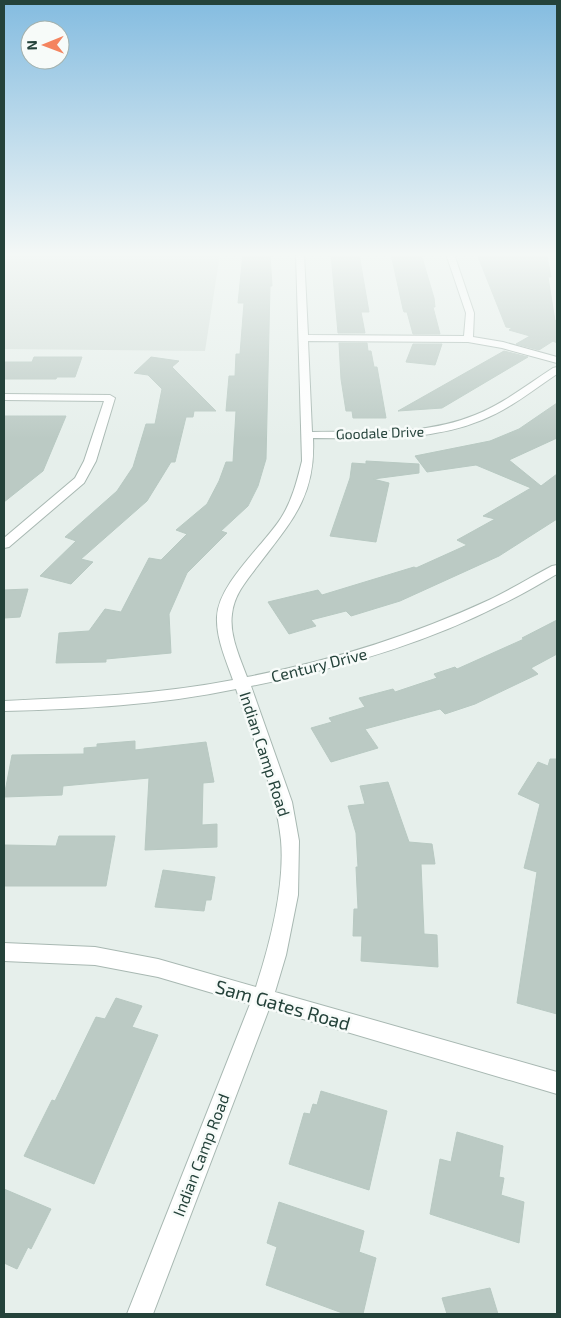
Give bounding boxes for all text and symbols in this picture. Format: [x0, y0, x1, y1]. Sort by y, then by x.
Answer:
north arrow [20, 20, 70, 70]
text: N [23, 40, 40, 50]
street label: Goodale Drive [335, 422, 424, 443]
street label: Century Drive [269, 643, 369, 686]
street label: Indian Camp Road [236, 689, 295, 819]
street label: Sam Gates Road [213, 974, 353, 1035]
street label: Indian Camp Road [168, 1091, 233, 1219]

